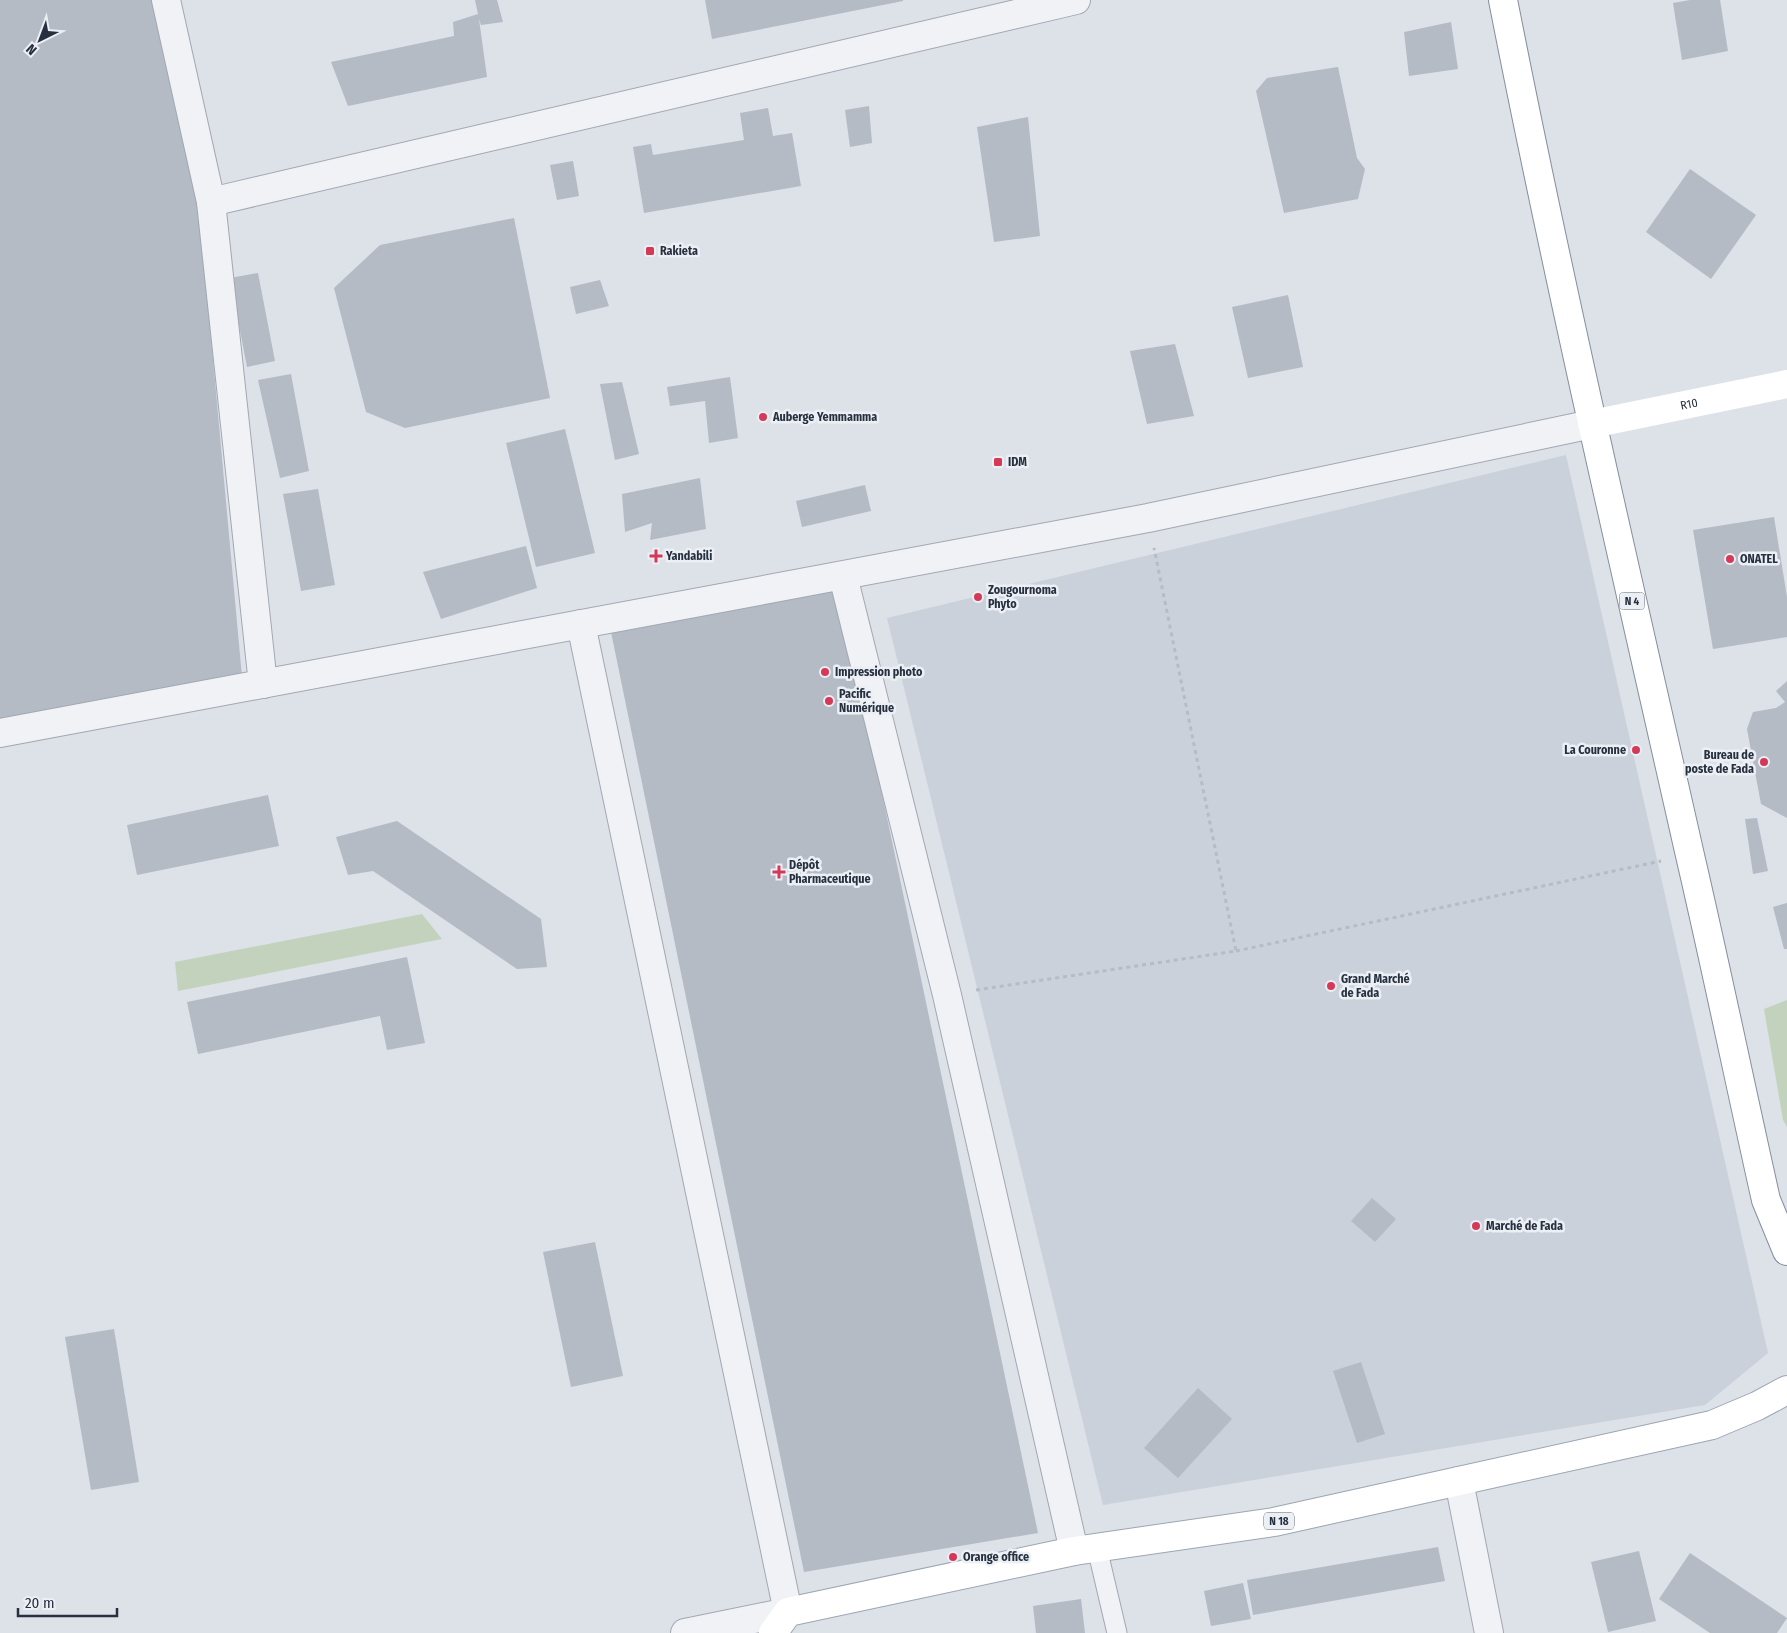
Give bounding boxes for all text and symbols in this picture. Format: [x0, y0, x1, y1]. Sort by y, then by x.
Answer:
north arrow [15, 15, 65, 65]
text: N [23, 40, 40, 58]
place label: Rakieta [660, 244, 698, 258]
marker: Rakieta [644, 245, 656, 257]
street label: R10 [1679, 395, 1699, 413]
place label: Auberge Yemmamma [772, 410, 877, 424]
marker: Auberge Yemmamma [757, 411, 769, 423]
place label: IDM [1008, 455, 1027, 469]
marker: IDM [992, 456, 1004, 468]
place label: Yandabili [665, 549, 712, 563]
marker: Yandabili [650, 550, 662, 562]
place label: ONATEL [1740, 552, 1778, 566]
marker: ONATEL [1724, 553, 1736, 565]
place label: Zougournoma Phyto [988, 583, 1057, 611]
marker: Zougournoma Phyto [972, 591, 984, 603]
road number: N 4 [1620, 592, 1644, 610]
place label: Impression photo [835, 665, 923, 679]
marker: Impression photo [819, 666, 831, 678]
place label: Pacific Numérique [839, 687, 894, 715]
marker: Pacific Numérique [823, 695, 835, 707]
place label: La Couronne [1564, 743, 1626, 757]
marker: La Couronne [1630, 744, 1642, 756]
place label: Bureau de poste de Fada [1685, 748, 1754, 776]
marker: Bureau de poste de Fada [1758, 756, 1770, 768]
place label: Dépôt Pharmaceutique [789, 858, 871, 886]
marker: Dépôt Pharmaceutique [773, 866, 785, 878]
place label: Grand Marché de Fada [1341, 972, 1410, 1000]
marker: Grand Marché de Fada [1325, 980, 1337, 992]
place label: Marché de Fada [1486, 1219, 1563, 1233]
marker: Marché de Fada [1470, 1220, 1482, 1232]
road number: N 18 [1264, 1512, 1294, 1530]
place label: Orange office [963, 1550, 1029, 1564]
marker: Orange office [947, 1551, 959, 1563]
scale bar [18, 1586, 116, 1618]
text: 20 m [25, 1594, 55, 1612]

